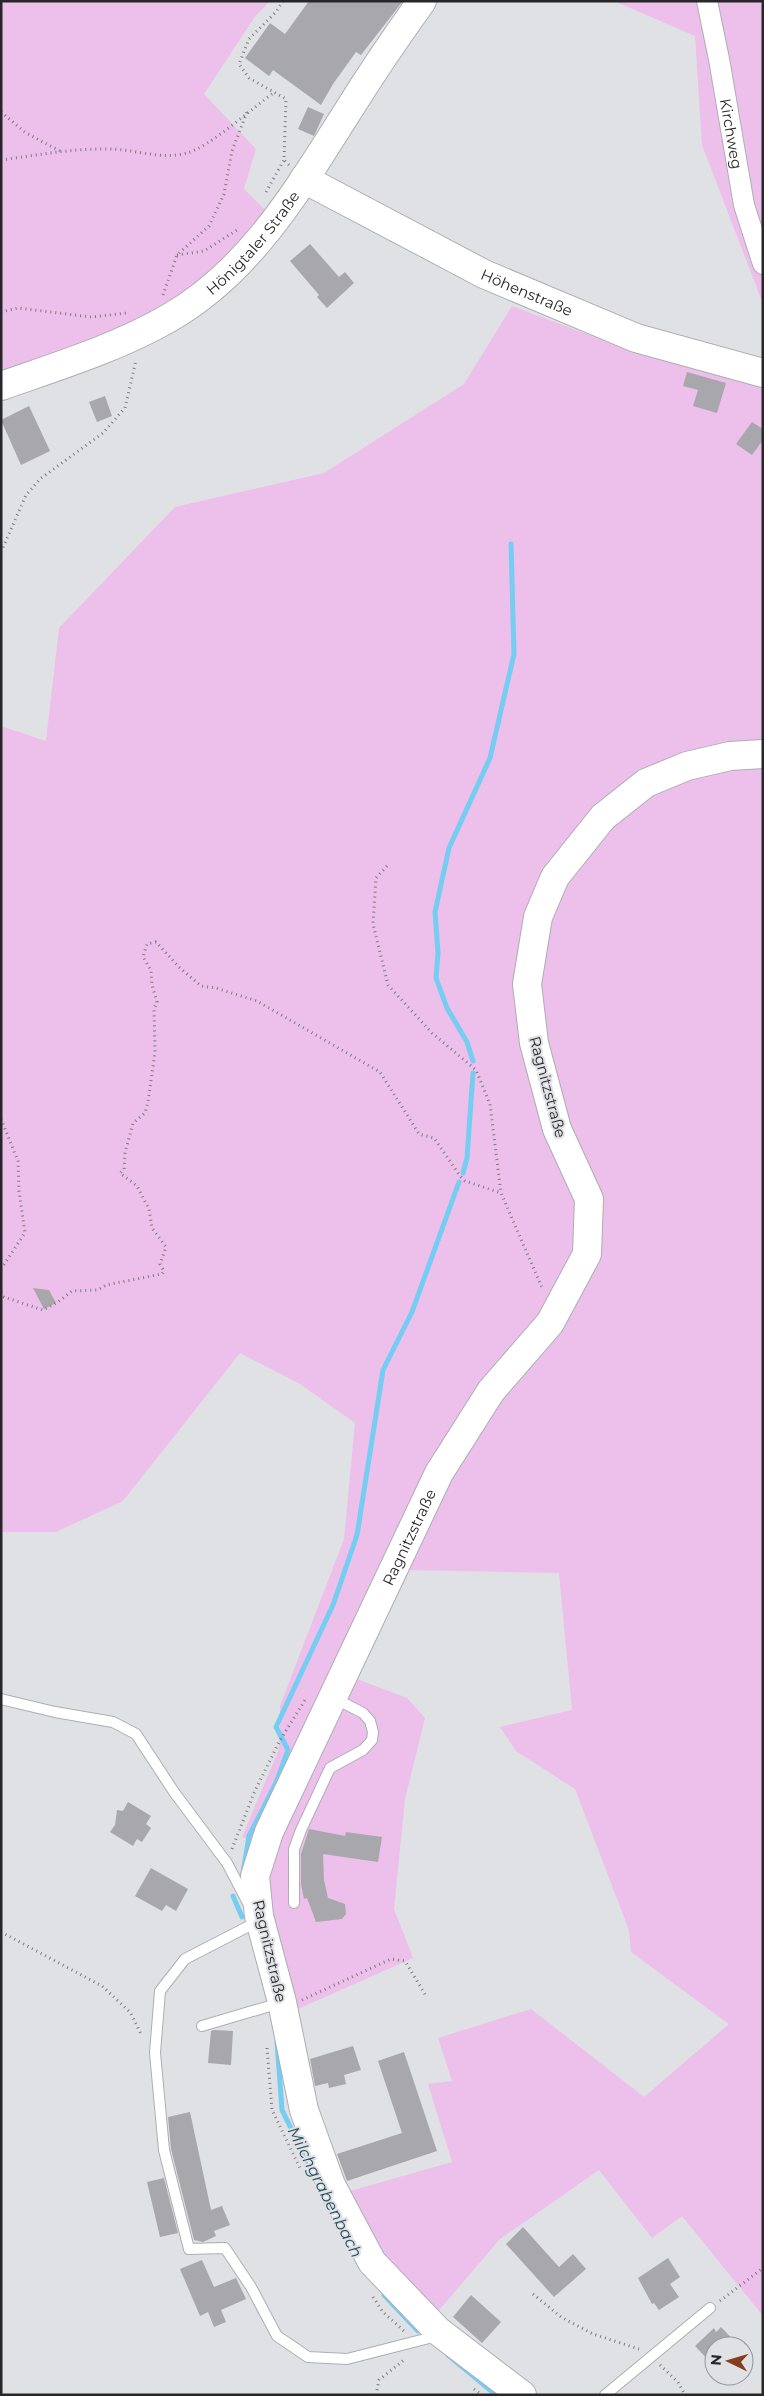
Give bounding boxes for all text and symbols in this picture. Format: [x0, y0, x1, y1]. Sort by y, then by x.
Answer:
street label: Kirchweg [716, 97, 747, 170]
street label: Hönigtaler Straße [202, 187, 303, 299]
street label: Höhenstraße [478, 264, 576, 320]
street label: Ragnitzstraße [525, 1034, 571, 1140]
street label: Ragnitzstraße [378, 1486, 440, 1588]
street label: Ragnitzstraße [249, 1898, 291, 2004]
water label: Milchgrabenbach [284, 2123, 366, 2261]
north arrow [704, 2336, 754, 2386]
text: N [707, 2353, 726, 2366]

